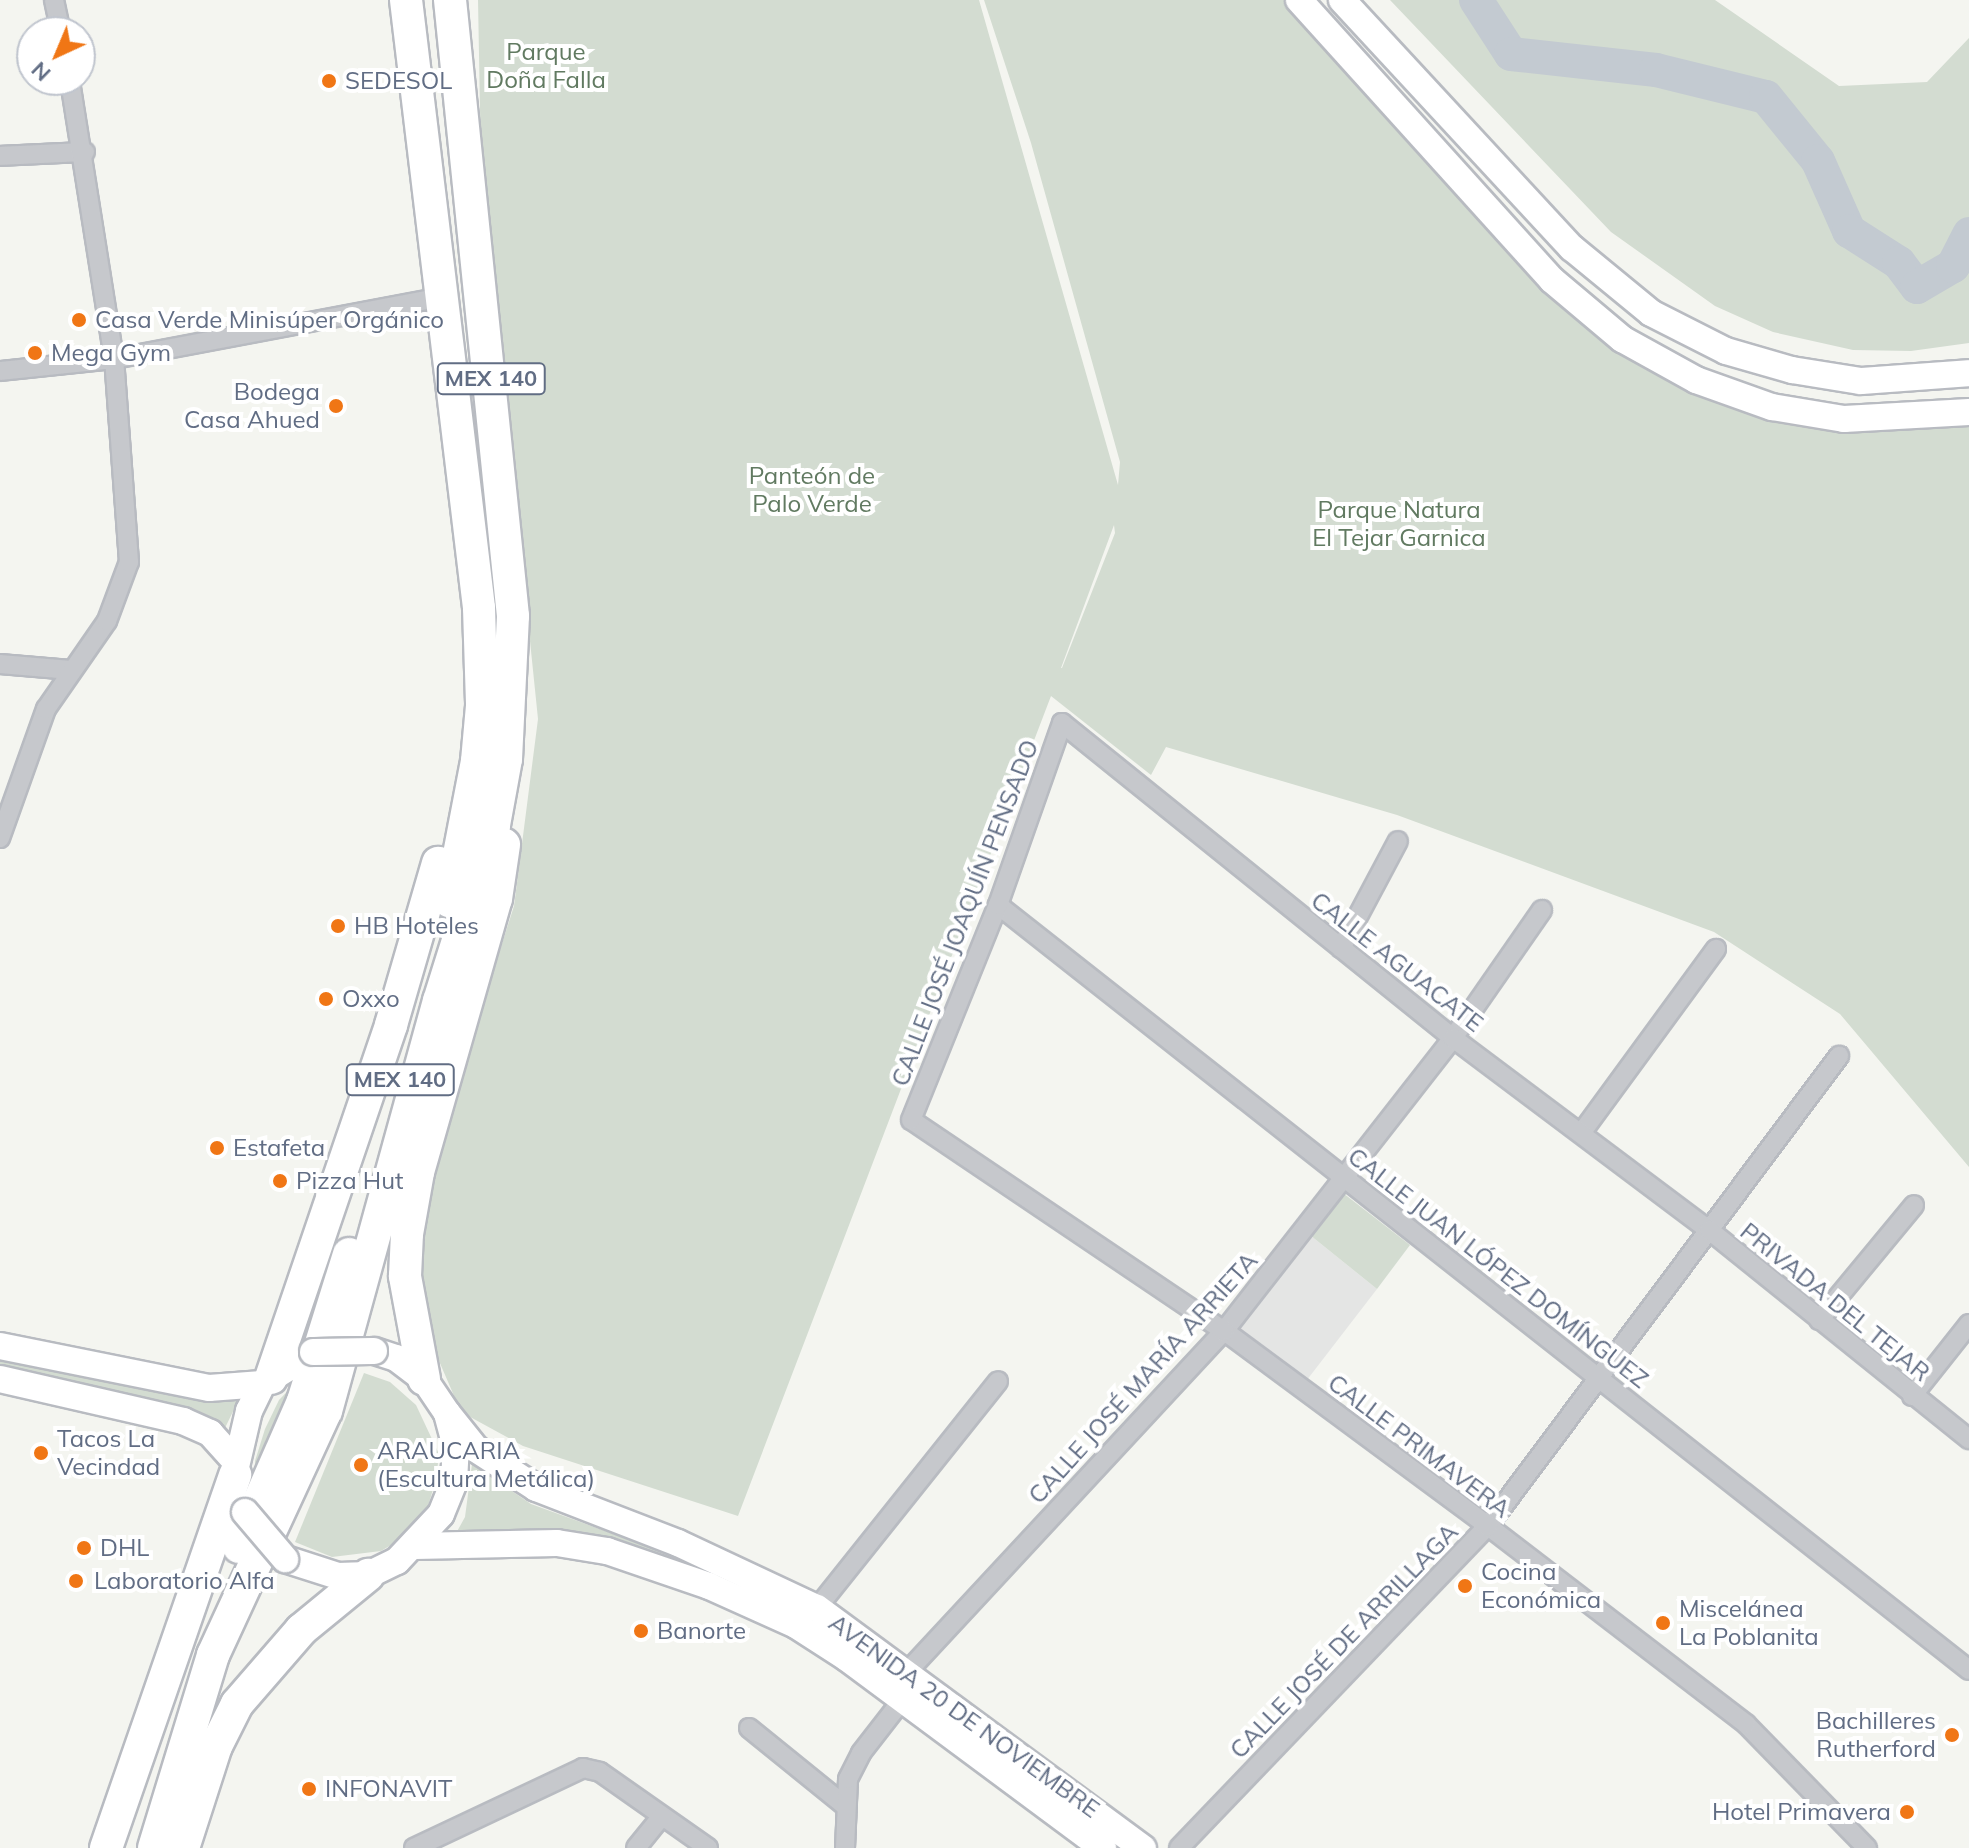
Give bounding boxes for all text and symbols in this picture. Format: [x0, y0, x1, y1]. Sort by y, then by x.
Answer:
north arrow [16, 16, 96, 96]
park label: Parque Doña Falla [486, 38, 606, 94]
text: N [25, 56, 56, 88]
place label: SEDESOL [345, 67, 452, 95]
marker: SEDESOL [320, 72, 338, 90]
place label: Casa Verde Minisúper Orgánico [95, 306, 444, 334]
marker: Casa Verde Minisúper Orgánico [70, 311, 88, 329]
place label: Mega Gym [51, 339, 171, 367]
marker: Mega Gym [26, 344, 44, 362]
road number: MEX 140 [435, 361, 547, 397]
place label: Bodega Casa Ahued [184, 378, 320, 434]
marker: Bodega Casa Ahued [327, 397, 345, 415]
park label: Panteón de Palo Verde [749, 462, 875, 518]
park label: Parque Natura El Tejar Garnica [1312, 496, 1486, 552]
street label: CALLE JOSÉ JOAQUÍN PENSADO [886, 736, 1044, 1090]
street label: CALLE AGUACATE [1305, 886, 1489, 1038]
place label: HB Hoteles [354, 912, 479, 940]
marker: HB Hoteles [329, 917, 347, 935]
place label: Oxxo [342, 985, 400, 1013]
marker: Oxxo [317, 990, 335, 1008]
road number: MEX 140 [344, 1062, 456, 1098]
place label: Estafeta [233, 1134, 325, 1162]
marker: Estafeta [208, 1139, 226, 1157]
street label: CALLE JUAN LÓPEZ DOMÍNGUEZ [1342, 1142, 1654, 1394]
place label: Pizza Hut [296, 1167, 403, 1195]
marker: Pizza Hut [271, 1172, 289, 1190]
street label: PRIVADA DEL TEJAR [1735, 1217, 1935, 1387]
street label: CALLE JOSÉ MARÍA ARRIETA [1023, 1246, 1263, 1510]
street label: CALLE PRIMAVERA [1322, 1368, 1516, 1524]
place label: Tacos La Vecindad [57, 1425, 160, 1481]
place label: ARAUCARIA (Escultura Metálica) [377, 1437, 595, 1493]
marker: Tacos La Vecindad [32, 1444, 50, 1462]
marker: ARAUCARIA (Escultura Metálica) [352, 1456, 370, 1474]
street label: CALLE JOSÉ DE ARRILLAGA [1224, 1518, 1464, 1764]
place label: DHL [100, 1534, 149, 1562]
marker: DHL [75, 1539, 93, 1557]
place label: Cocina Económica [1481, 1558, 1601, 1614]
place label: Laboratorio Alfa [94, 1567, 275, 1595]
marker: Laboratorio Alfa [65, 1570, 87, 1592]
marker: Cocina Económica [1456, 1577, 1474, 1595]
place label: Miscelánea La Poblanita [1679, 1595, 1819, 1651]
street label: AVENIDA 20 DE NOVIEMBRE [823, 1608, 1105, 1824]
marker: Miscelánea La Poblanita [1654, 1614, 1672, 1632]
place label: Banorte [657, 1617, 746, 1645]
marker: Banorte [632, 1622, 650, 1640]
place label: Bachilleres Rutherford [1816, 1707, 1936, 1763]
marker: Bachilleres Rutherford [1943, 1726, 1961, 1744]
place label: INFONAVIT [325, 1775, 452, 1803]
marker: INFONAVIT [300, 1780, 318, 1798]
place label: Hotel Primavera [1712, 1798, 1891, 1826]
marker: Hotel Primavera [1898, 1803, 1916, 1821]

